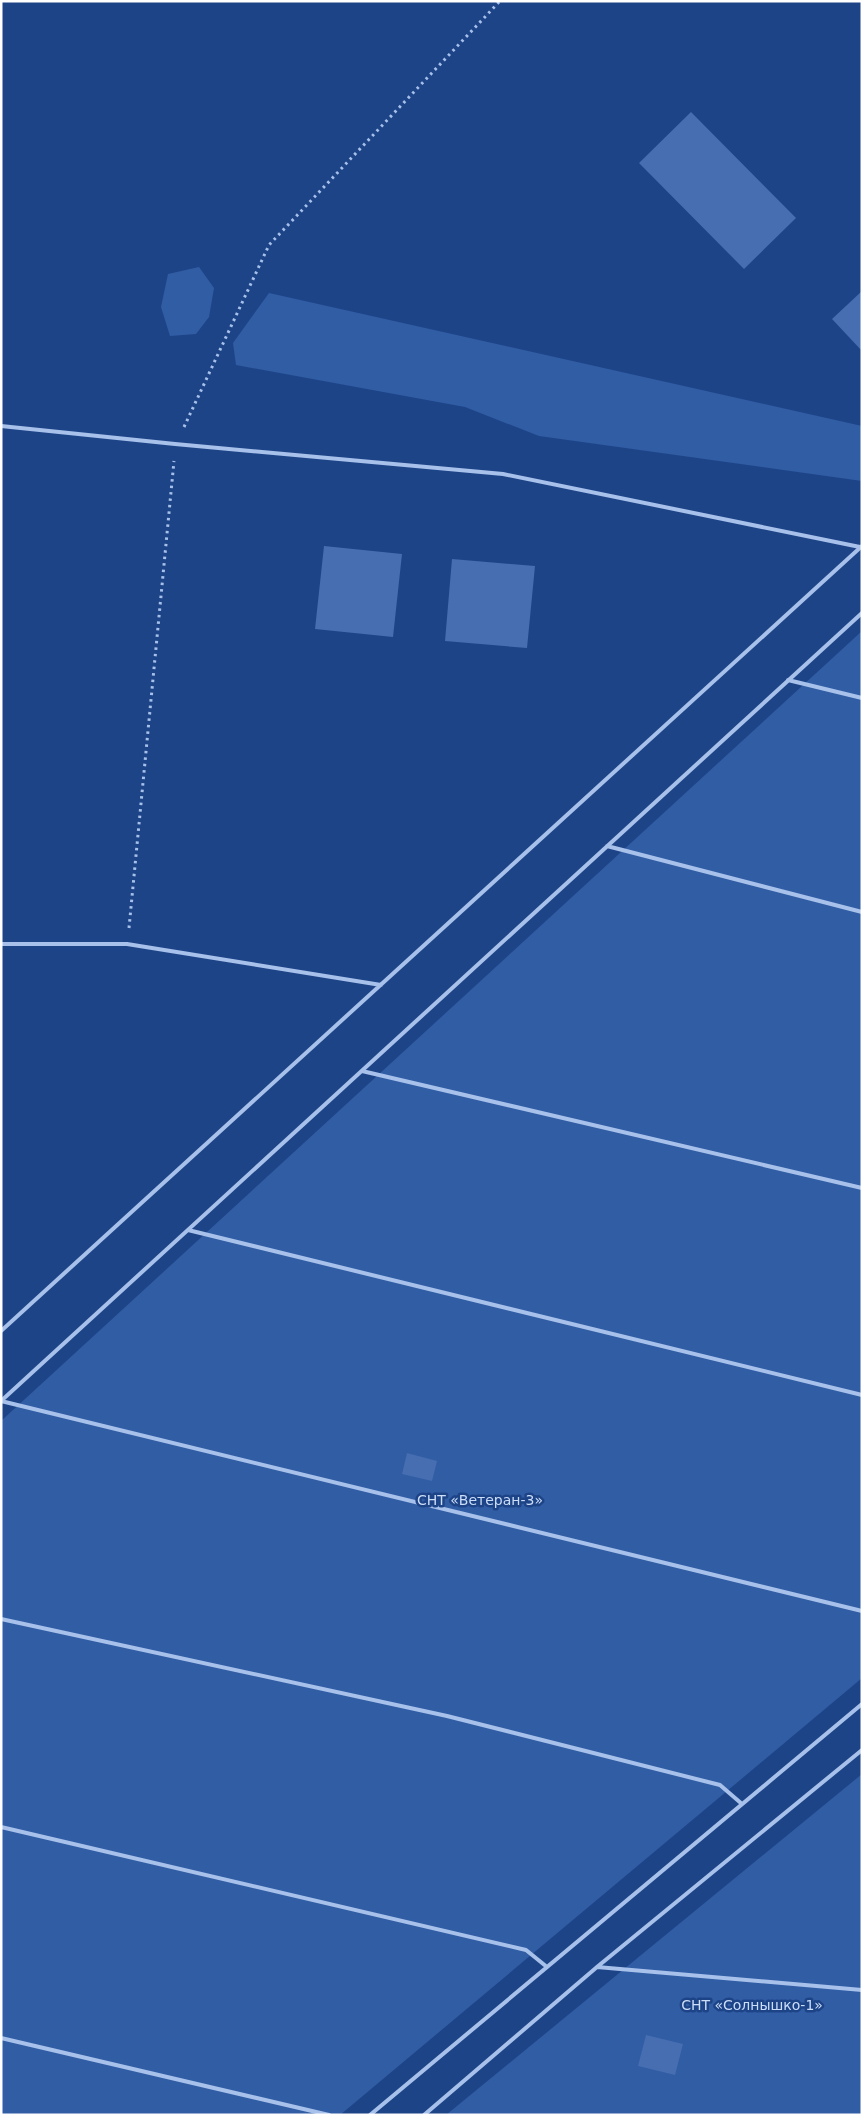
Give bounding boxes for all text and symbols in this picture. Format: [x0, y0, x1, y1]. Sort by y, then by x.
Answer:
park label: СНТ «Ветеран-3» [417, 1492, 543, 1508]
park label: СНТ «Солнышко-1» [681, 1997, 823, 2013]

